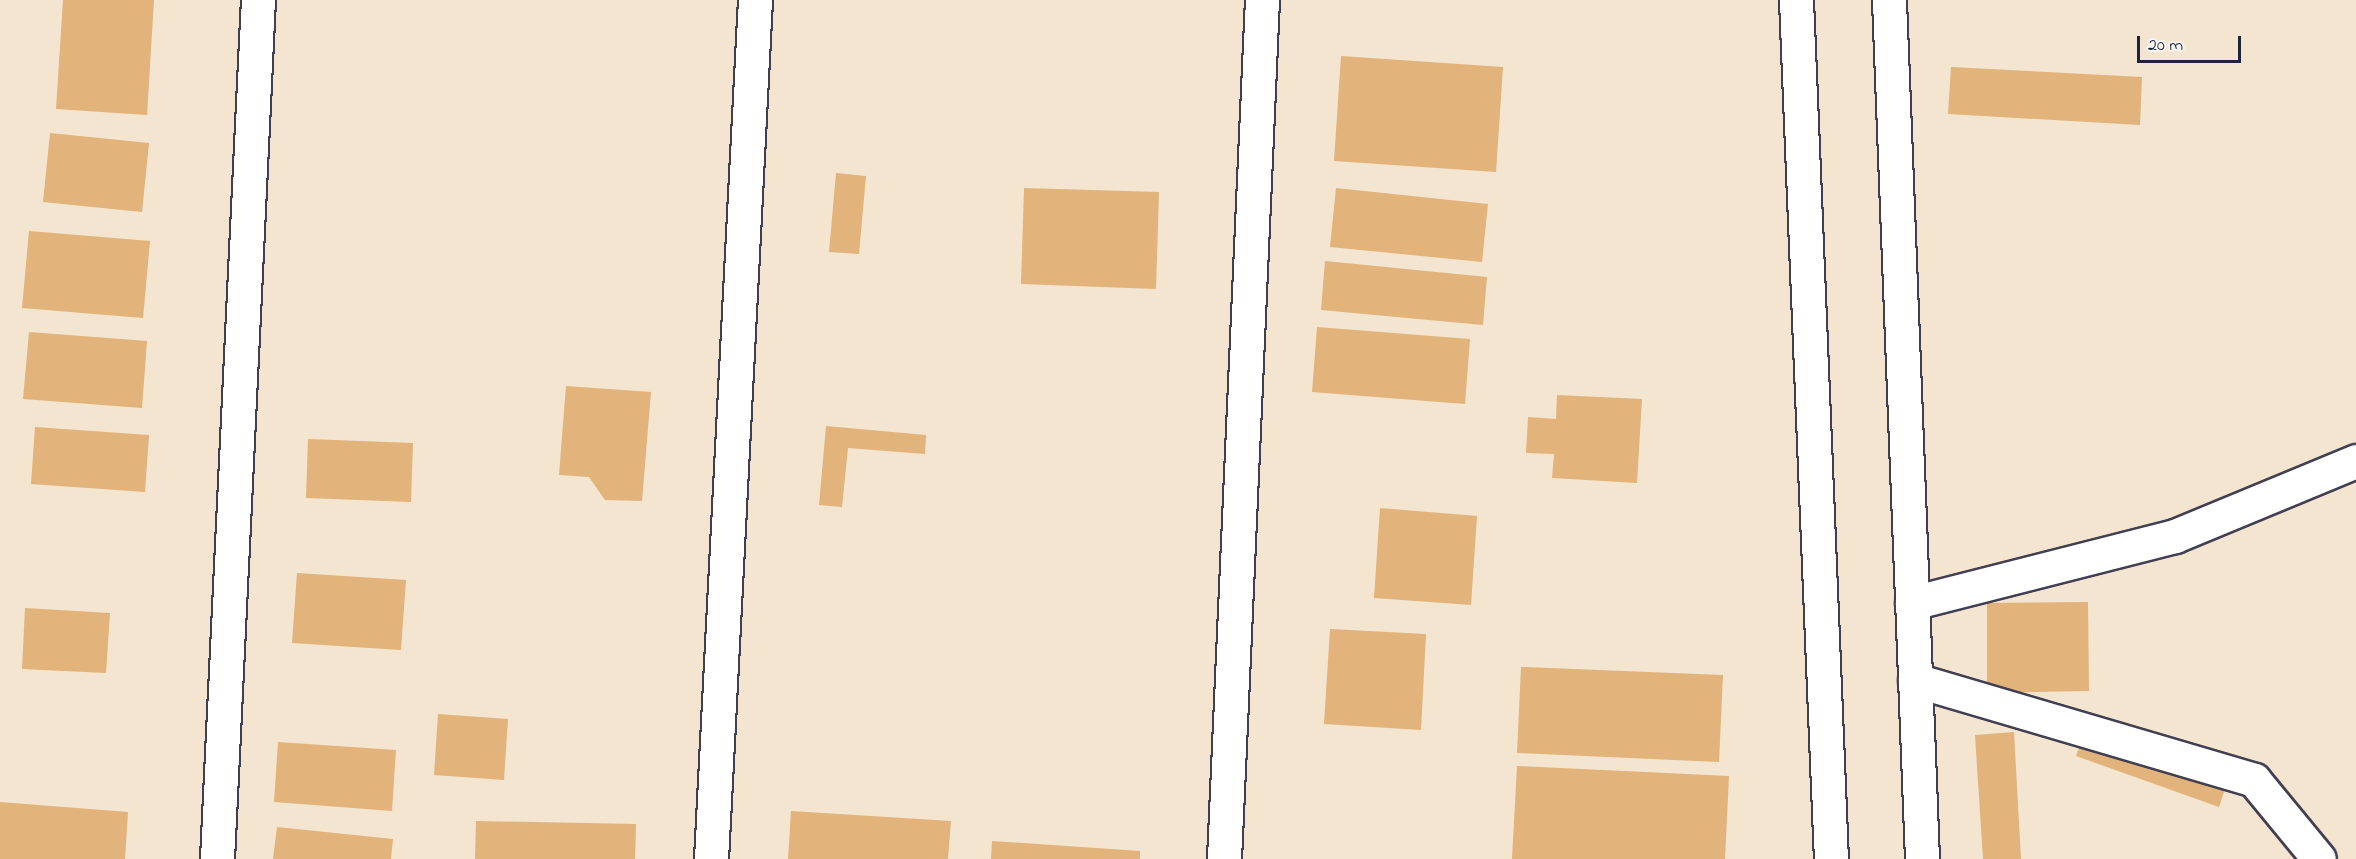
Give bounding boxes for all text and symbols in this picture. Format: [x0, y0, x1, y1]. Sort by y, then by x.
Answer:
scale bar [2140, 24, 2244, 62]
text: 20 m [2148, 33, 2183, 59]

